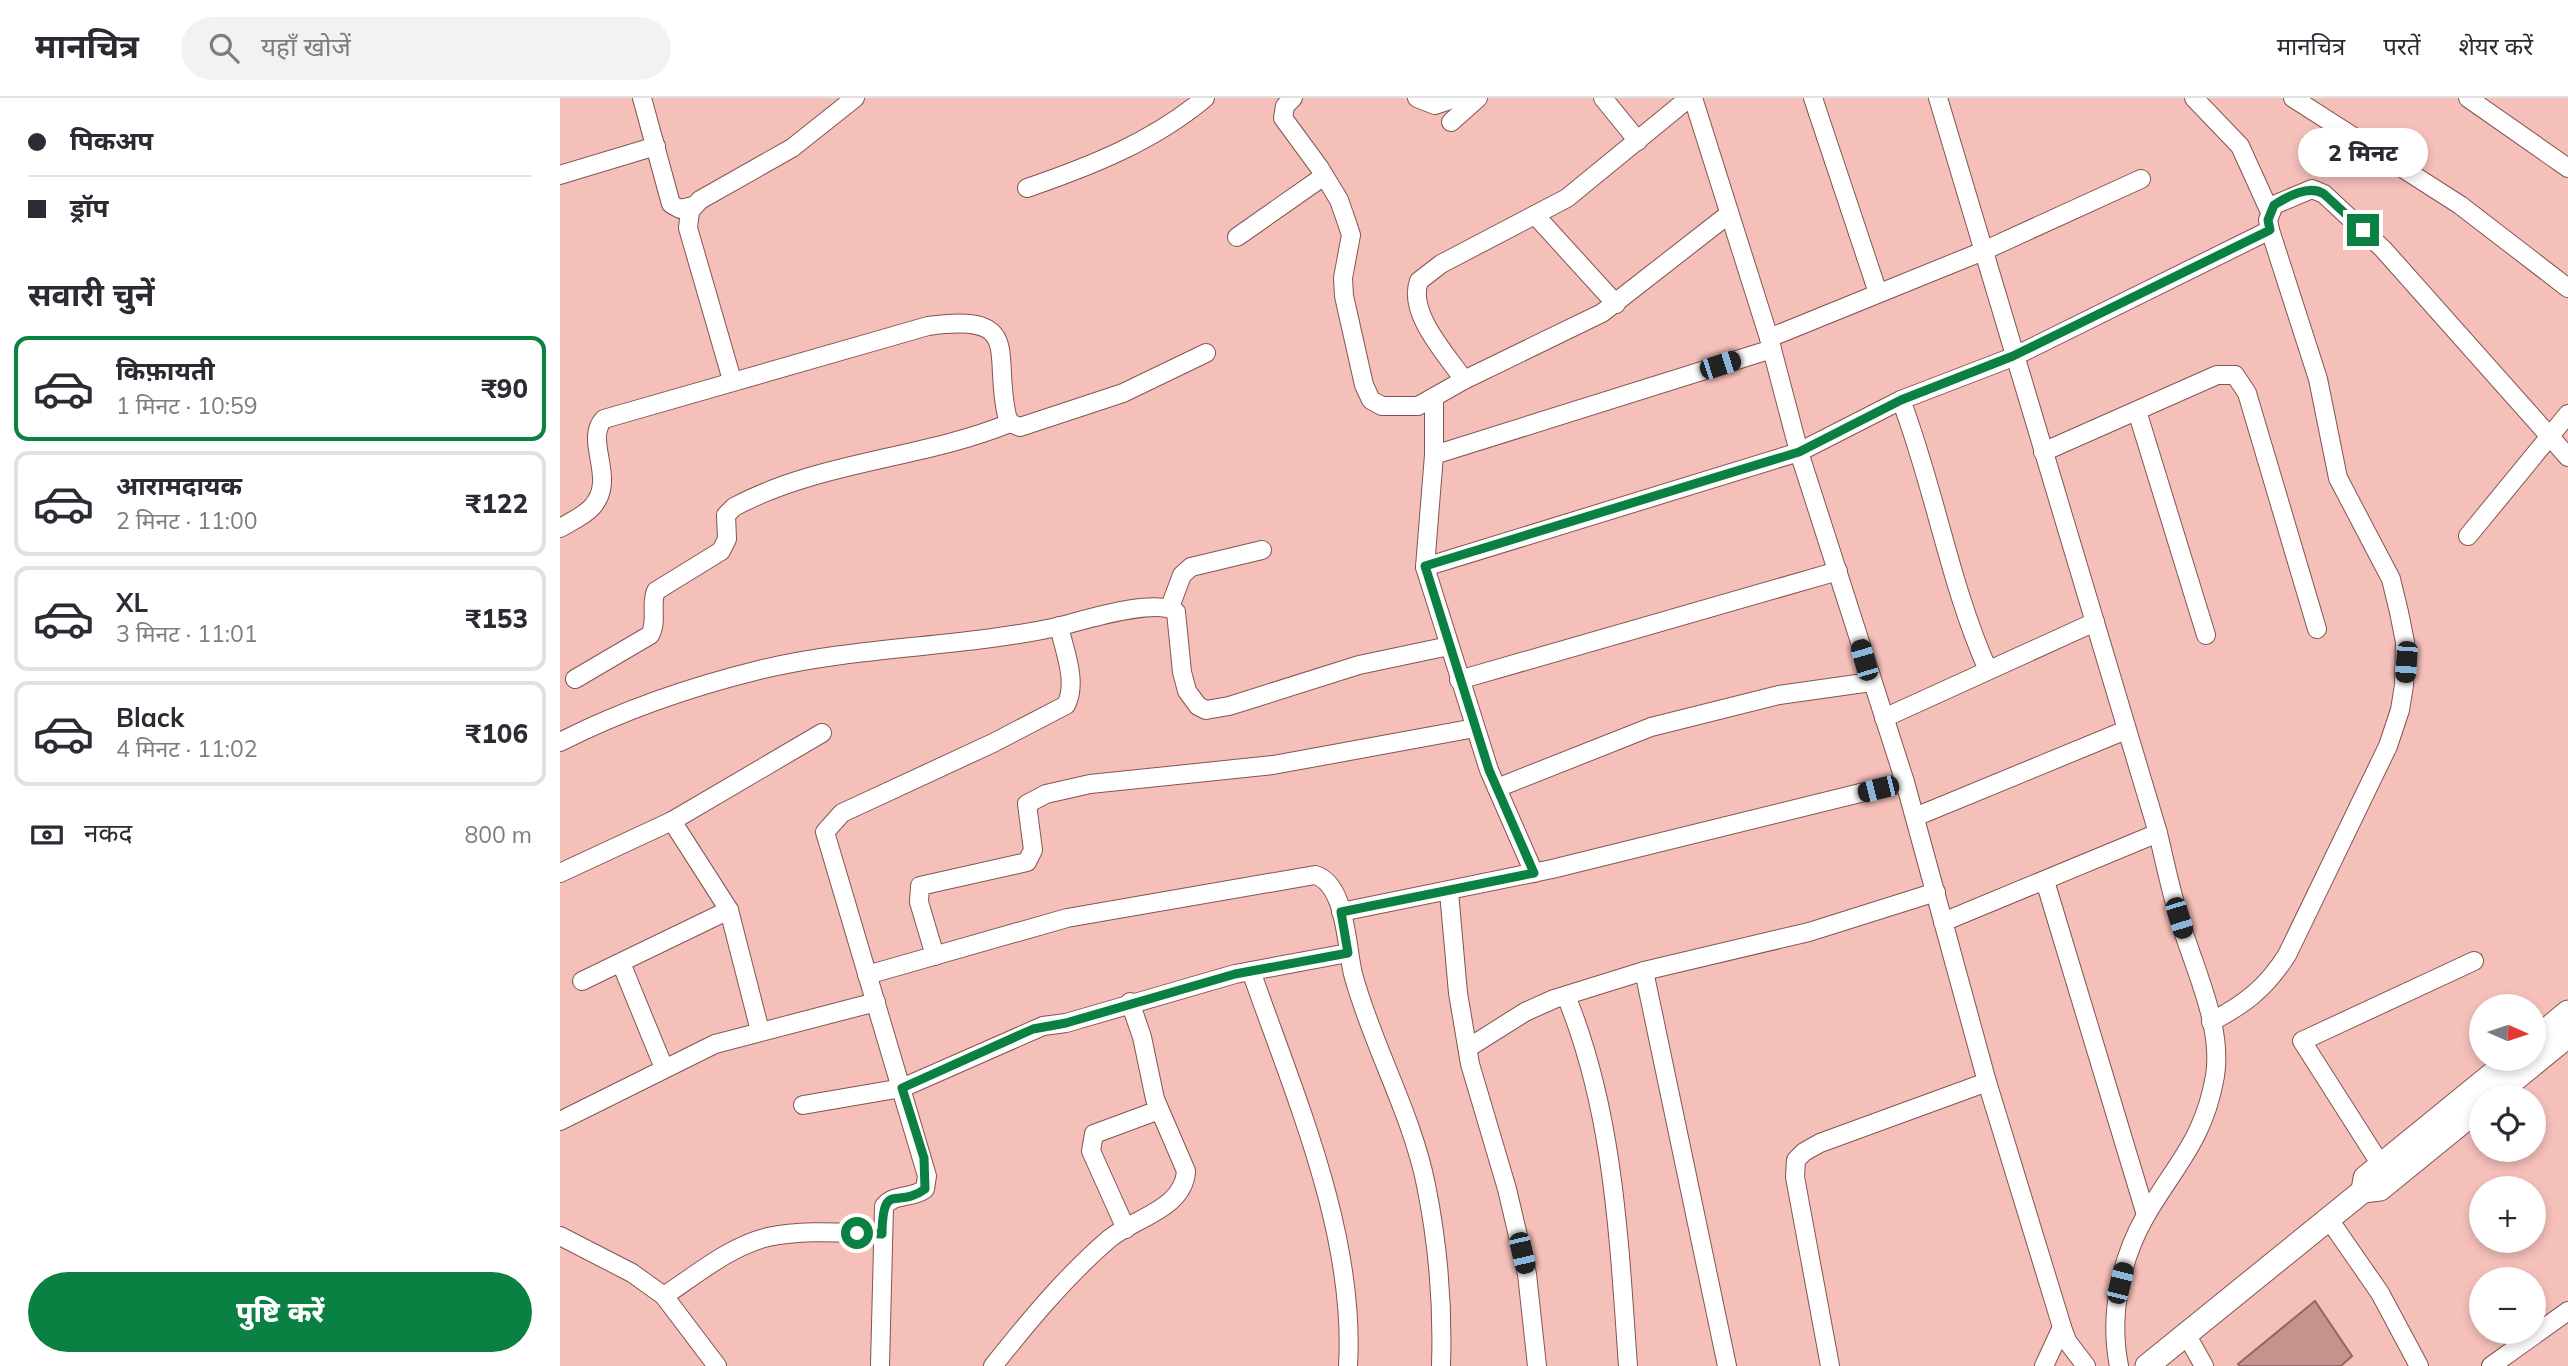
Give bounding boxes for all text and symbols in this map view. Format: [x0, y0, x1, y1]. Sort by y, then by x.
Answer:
search box [181, 17, 671, 80]
text: मानचित्र [35, 25, 139, 66]
icon: search [205, 29, 243, 67]
text: यहाँ खोजें [261, 30, 351, 63]
text: मानचित्र [2277, 31, 2345, 61]
text: परतें [2383, 31, 2420, 61]
text: शेयर करें [2458, 31, 2533, 61]
text: पिकअप [70, 124, 153, 157]
callout: 2 मिनट [2298, 129, 2428, 178]
text: 2 मिनट [2328, 138, 2398, 167]
text: ड्रॉप [70, 191, 108, 224]
route end [2347, 214, 2379, 246]
text: सवारी चुनें [28, 274, 155, 314]
car [1697, 349, 1744, 381]
text: किफ़ायती [116, 354, 215, 387]
icon: car [32, 357, 95, 420]
text: ₹90 [481, 372, 528, 405]
text: 1 मिनट · 10:59 [116, 391, 258, 420]
text: आरामदायक [116, 469, 242, 502]
icon: car [32, 472, 95, 535]
text: ₹122 [466, 487, 528, 520]
text: 2 मिनट · 11:00 [116, 506, 258, 535]
text: XL [116, 586, 148, 619]
icon: car [32, 587, 95, 650]
text: ₹153 [466, 602, 528, 635]
text: 3 मिनट · 11:01 [116, 619, 258, 648]
car [1849, 637, 1880, 683]
car [2395, 640, 2418, 684]
text: Black [116, 701, 184, 734]
icon: car [32, 702, 95, 765]
text: ₹106 [466, 717, 528, 750]
text: 4 मिनट · 11:02 [116, 734, 258, 763]
car [1856, 774, 1901, 804]
icon: cash [28, 816, 66, 854]
text: नकद [84, 816, 132, 849]
text: 800 m [464, 820, 532, 849]
car [2163, 895, 2196, 941]
north arrow [2469, 994, 2546, 1071]
map controls [2469, 994, 2546, 1344]
button: locate [2469, 1085, 2546, 1162]
button: + [2469, 1176, 2546, 1253]
route start [841, 1217, 873, 1249]
car [1508, 1230, 1537, 1276]
car [2105, 1260, 2136, 1306]
button: − [2469, 1267, 2546, 1344]
button: पुष्टि करें [28, 1272, 532, 1352]

